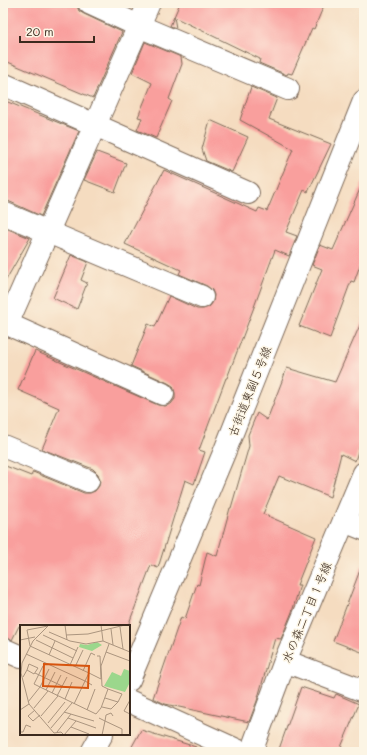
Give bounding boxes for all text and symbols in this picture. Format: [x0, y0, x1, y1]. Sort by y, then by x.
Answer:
scale bar [20, 18, 94, 44]
text: 20 m [26, 23, 54, 39]
street label: 古街道東副５号線 [224, 343, 274, 439]
street label: 水の森二丁目１号線 [278, 559, 334, 665]
inset map [20, 625, 130, 735]

